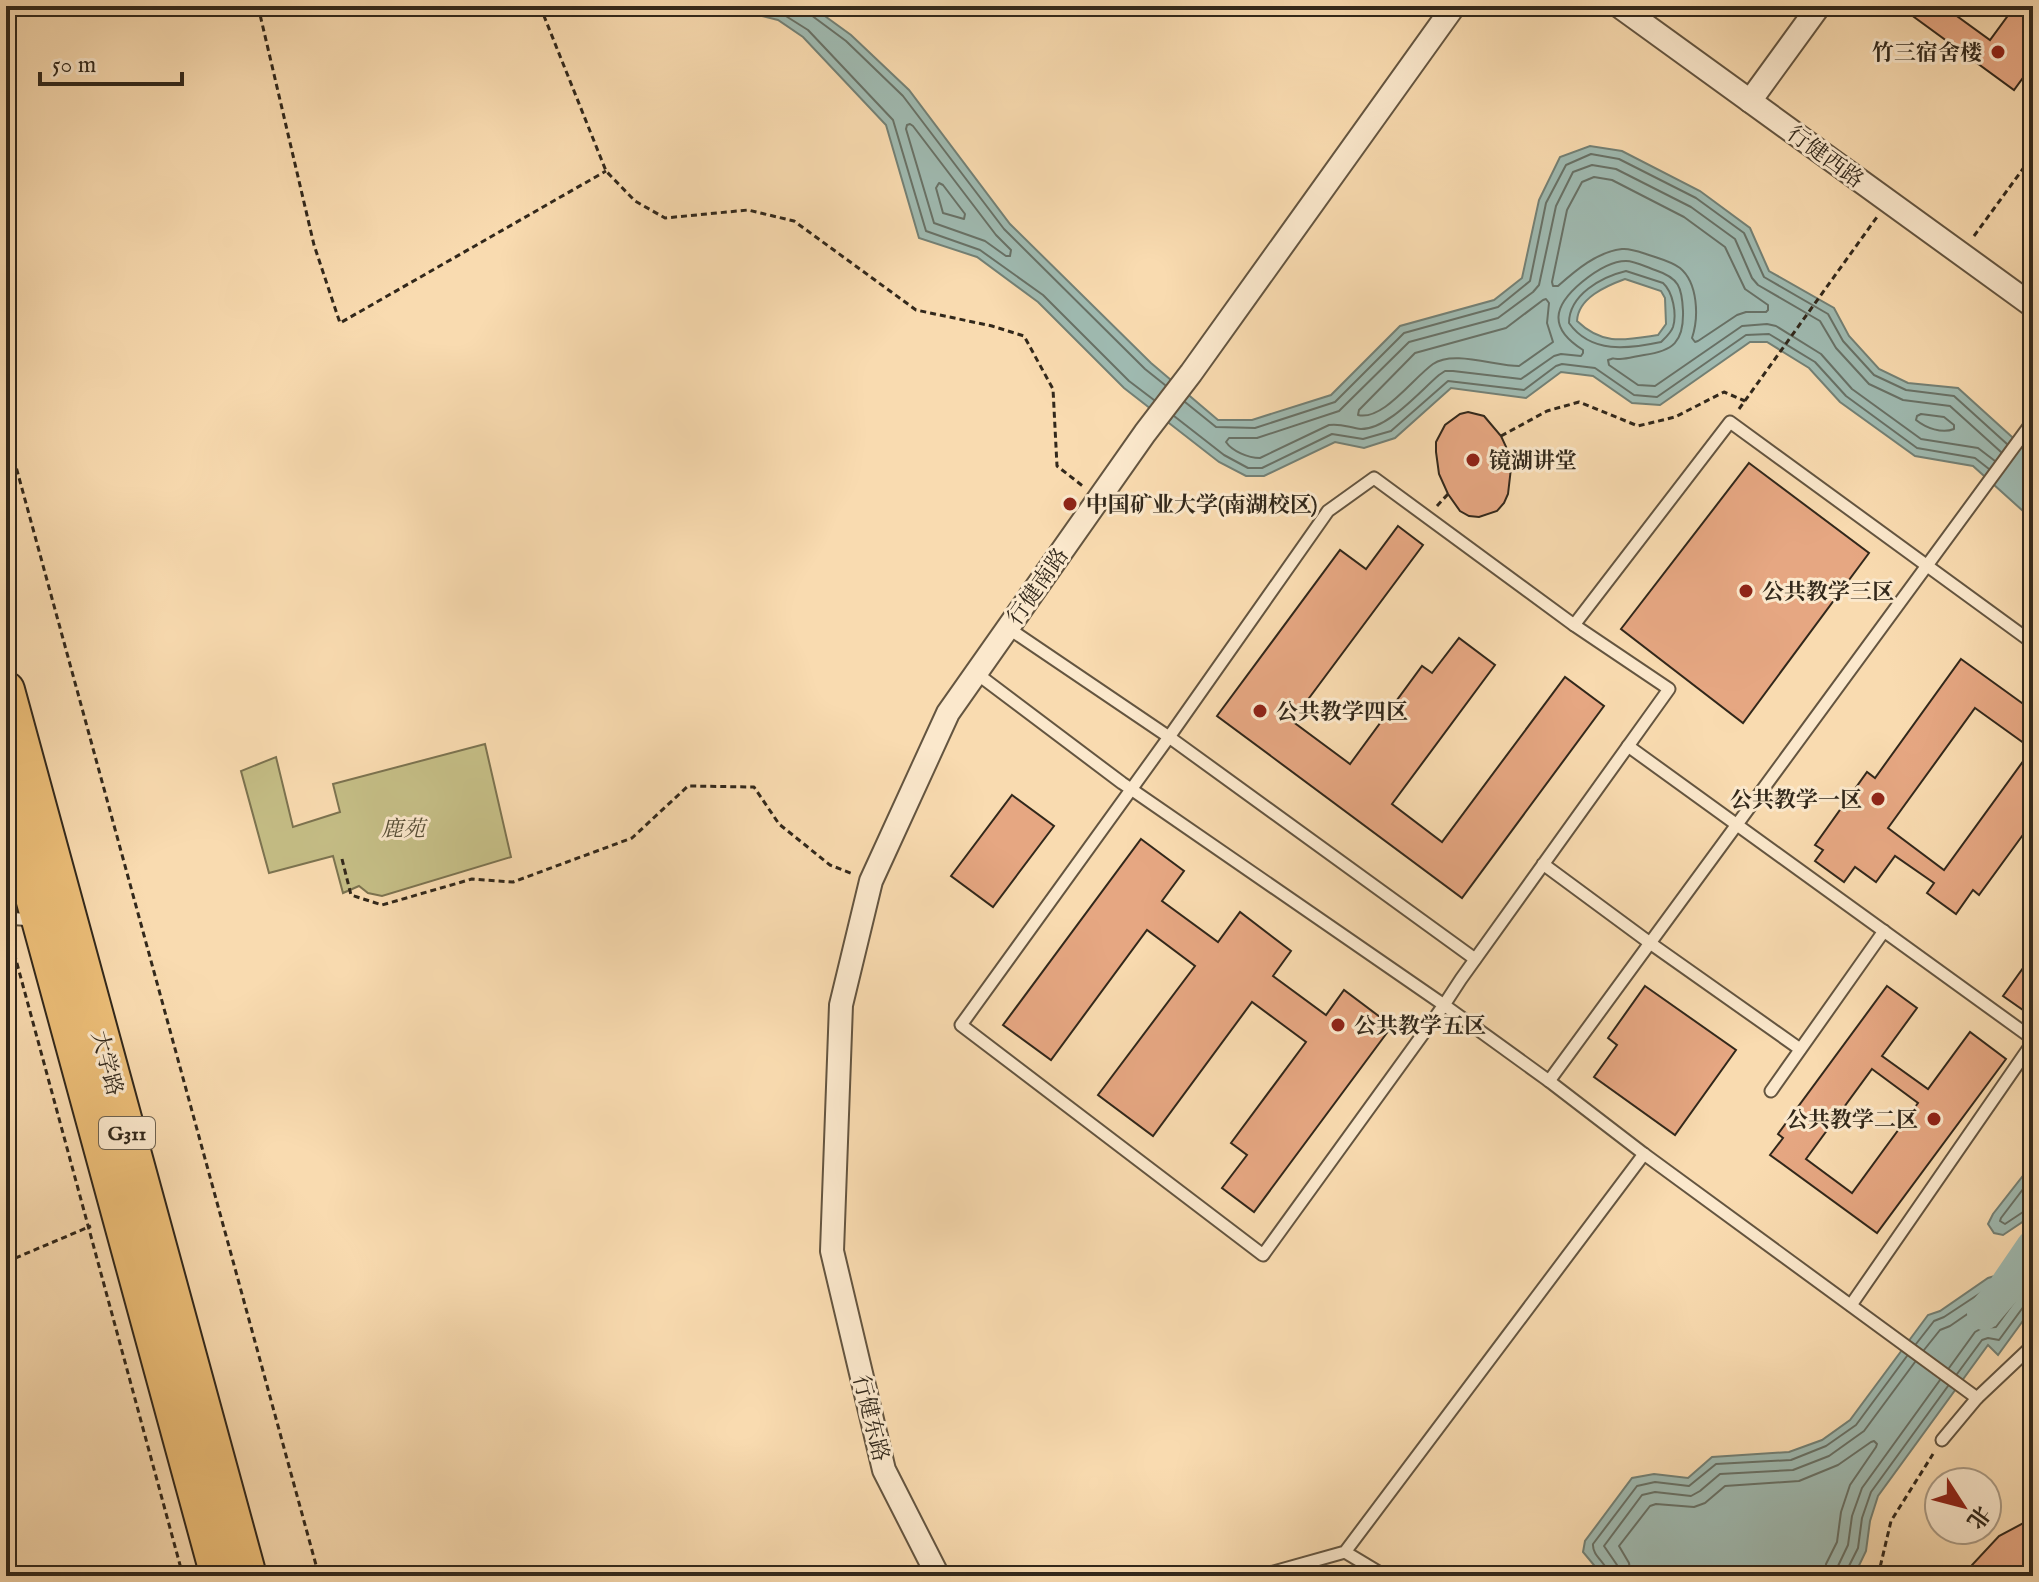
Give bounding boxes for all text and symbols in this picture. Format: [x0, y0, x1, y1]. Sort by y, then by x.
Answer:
scale bar [40, 36, 182, 86]
place label: 竹三宿舍楼 [1872, 40, 1982, 68]
marker: 竹三宿舍楼 [1989, 43, 2007, 61]
text: 50 m [52, 50, 96, 81]
street label: 行健西路 [1781, 120, 1869, 195]
place label: 镜湖讲堂 [1489, 448, 1577, 476]
marker: 镜湖讲堂 [1464, 451, 1482, 469]
place label: 中国矿业大学(南湖校区) [1086, 492, 1317, 520]
marker: 中国矿业大学(南湖校区) [1061, 495, 1079, 513]
street label: 行健南路 [1002, 543, 1075, 631]
place label: 公共教学三区 [1762, 579, 1894, 607]
marker: 公共教学三区 [1737, 582, 1755, 600]
place label: 公共教学四区 [1276, 699, 1408, 727]
marker: 公共教学四区 [1251, 702, 1269, 720]
place label: 公共教学一区 [1730, 787, 1862, 815]
marker: 公共教学一区 [1869, 790, 1887, 808]
park label: 鹿苑 [381, 816, 428, 844]
place label: 公共教学五区 [1354, 1013, 1486, 1041]
marker: 公共教学五区 [1329, 1016, 1347, 1034]
street label: 大学路 [84, 1028, 128, 1099]
place label: 公共教学二区 [1786, 1107, 1918, 1135]
marker: 公共教学二区 [1925, 1110, 1943, 1128]
road number: G311 [99, 1117, 155, 1149]
street label: 行健东路 [846, 1372, 894, 1465]
north arrow [1923, 1466, 2003, 1546]
text: 北 [1960, 1499, 1995, 1534]

